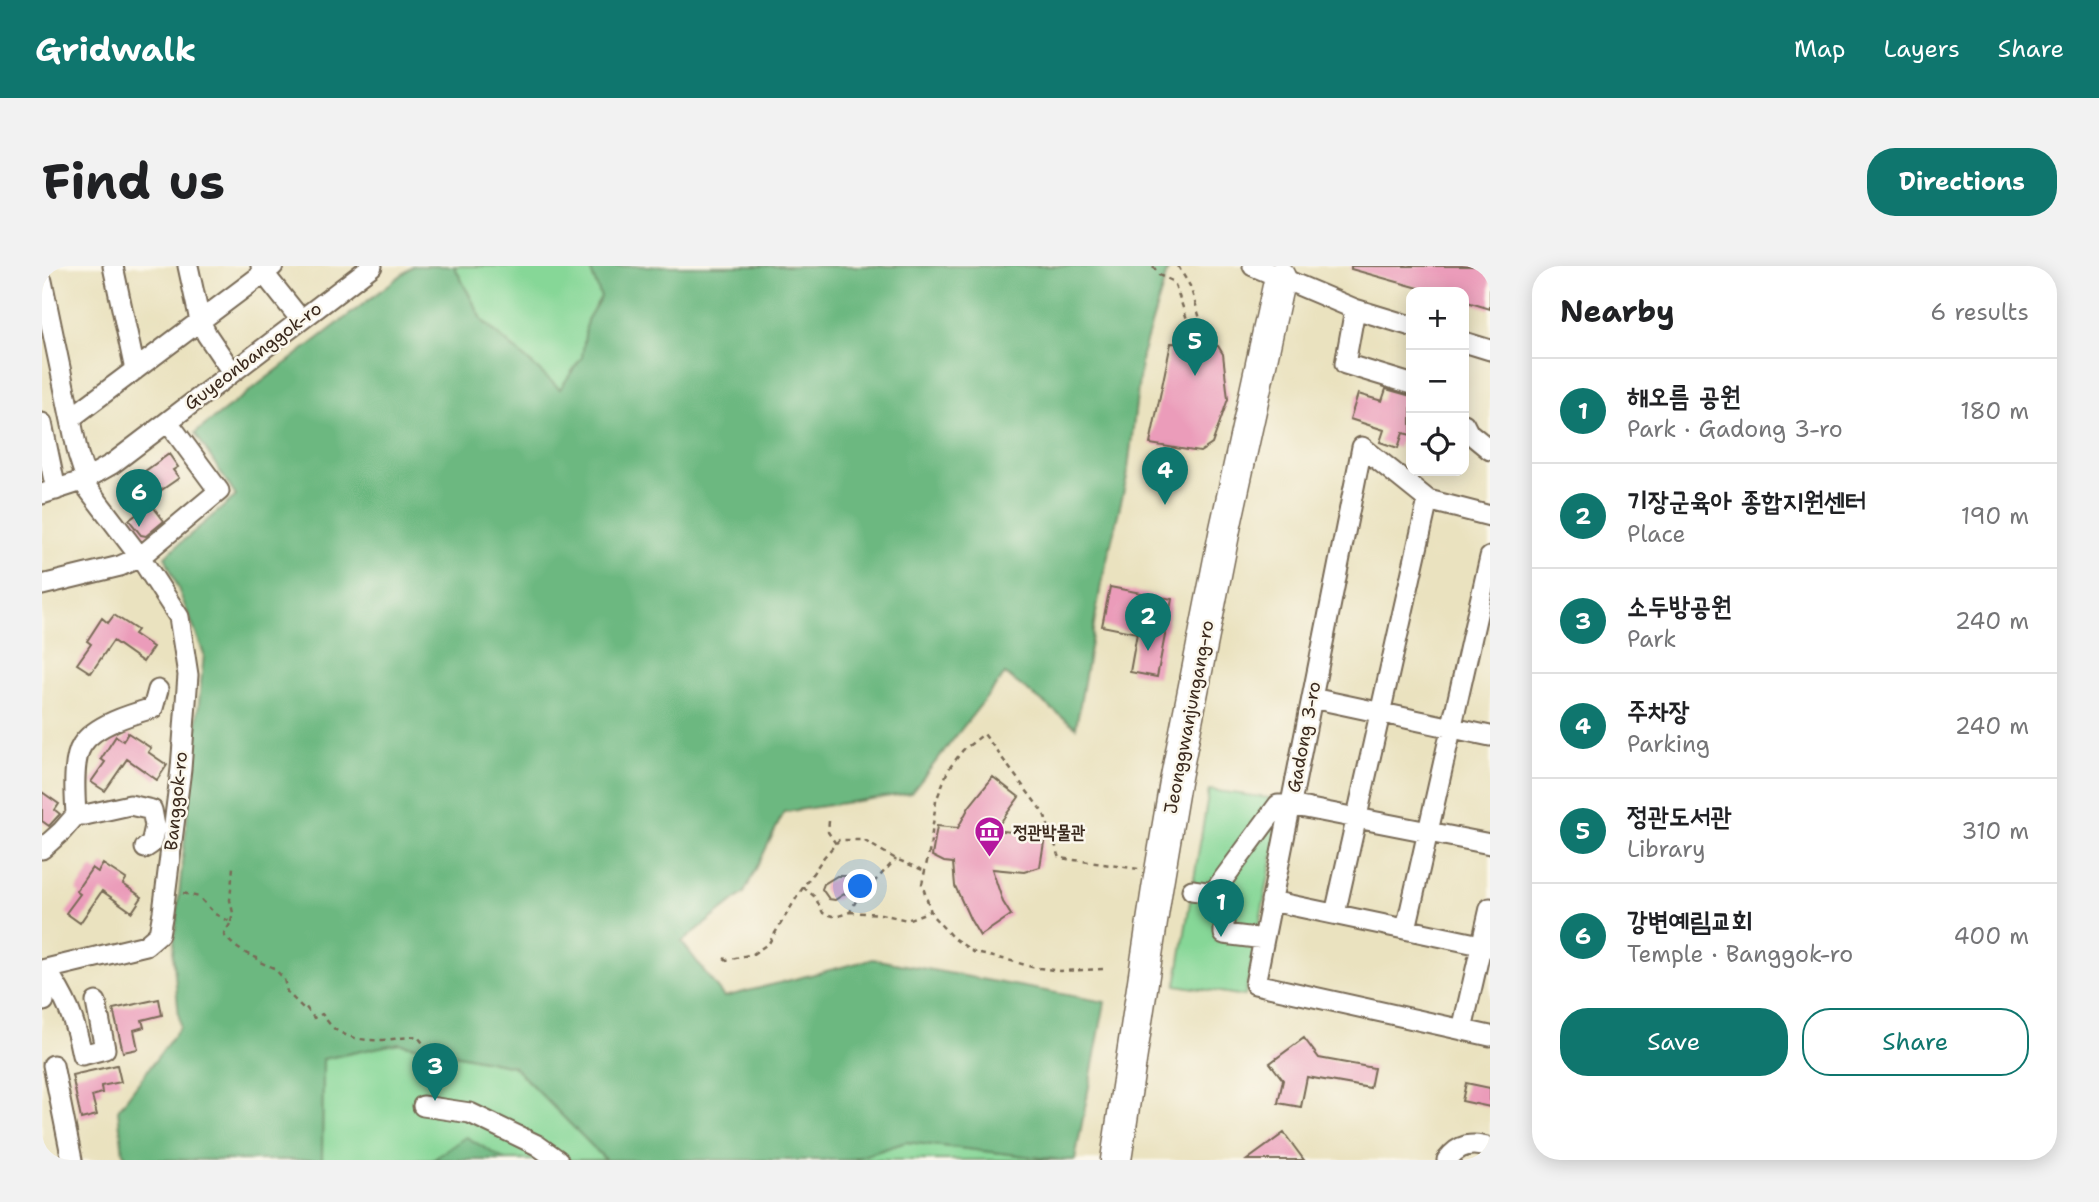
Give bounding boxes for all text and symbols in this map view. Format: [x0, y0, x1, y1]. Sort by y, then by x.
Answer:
text: Gridwalk [35, 27, 196, 72]
text: Map [1794, 33, 1845, 65]
text: Layers [1883, 33, 1960, 65]
text: Share [1998, 33, 2064, 65]
button: Directions [1867, 148, 2057, 216]
text: Find us [42, 149, 225, 215]
map controls [1406, 287, 1469, 476]
button: + [1406, 287, 1469, 350]
text: Nearby [1560, 291, 1675, 332]
street label: Guyeonbanggok-ro [180, 296, 326, 416]
text: 6 results [1930, 297, 2029, 327]
pin: 5 [1172, 318, 1218, 376]
button: − [1406, 350, 1469, 413]
text: 해오름 공원 [1627, 378, 1741, 413]
text: 1 [1578, 396, 1588, 426]
text: 180 m [1960, 396, 2029, 426]
button: locate [1406, 413, 1469, 476]
text: Park · Gadong 3-ro [1627, 414, 1843, 444]
pin: 4 [1142, 447, 1188, 505]
pin: 6 [116, 469, 162, 527]
text: 기장군육아 종합지원센터 [1627, 483, 1866, 518]
text: 2 [1575, 501, 1591, 531]
text: 190 m [1961, 501, 2029, 531]
text: Place [1627, 519, 1686, 549]
text: 소두방공원 [1627, 588, 1732, 623]
pin: 2 [1125, 593, 1171, 651]
text: 3 [1575, 606, 1591, 636]
text: 240 m [1955, 606, 2029, 636]
street label: Jeonggwanjungang-ro [1158, 618, 1220, 816]
text: Park [1627, 624, 1676, 654]
street label: Gadong 3-ro [1281, 679, 1327, 795]
text: 주차장 [1627, 693, 1690, 728]
text: 4 [1575, 711, 1591, 741]
text: 240 m [1955, 711, 2029, 741]
text: Parking [1627, 729, 1710, 759]
street label: Banggok-ro [159, 750, 193, 852]
text: 정관도서관 [1627, 798, 1732, 833]
museum icon: 정관박물관 [973, 815, 1007, 859]
text: 5 [1576, 816, 1590, 846]
text: 310 m [1961, 816, 2029, 846]
place label: 정관박물관 [1013, 820, 1086, 844]
text: Library [1627, 834, 1705, 864]
your location [843, 869, 877, 903]
pin: 1 [1198, 879, 1244, 937]
text: 강변예림교회 [1627, 903, 1753, 938]
text: 6 [1575, 921, 1591, 951]
text: 400 m [1953, 921, 2029, 951]
text: Temple · Banggok-ro [1627, 939, 1853, 969]
button: Save [1560, 1008, 1788, 1076]
button: Share [1802, 1008, 2029, 1076]
pin: 3 [412, 1043, 458, 1101]

